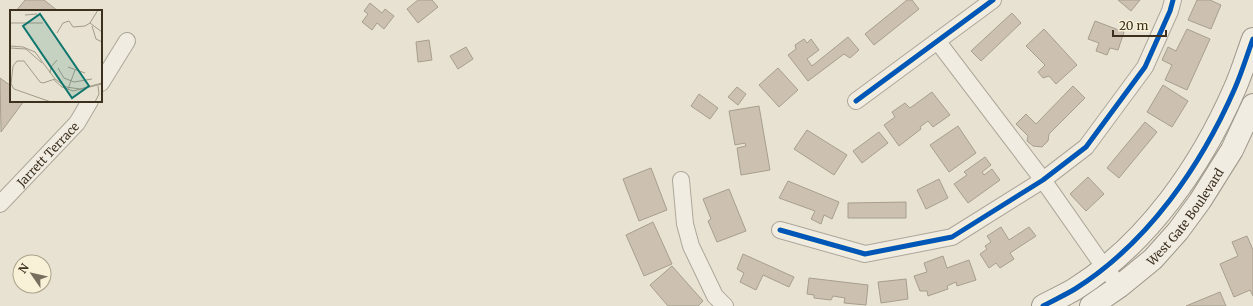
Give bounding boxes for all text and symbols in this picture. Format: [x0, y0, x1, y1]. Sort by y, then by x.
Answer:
inset map [10, 10, 102, 102]
scale bar [1113, 12, 1166, 38]
text: 20 m [1119, 18, 1148, 33]
street label: Jarrett Terrace [13, 119, 82, 190]
street label: West Gate Boulevard [1143, 165, 1226, 269]
north arrow [12, 254, 52, 294]
text: N [15, 261, 32, 276]

